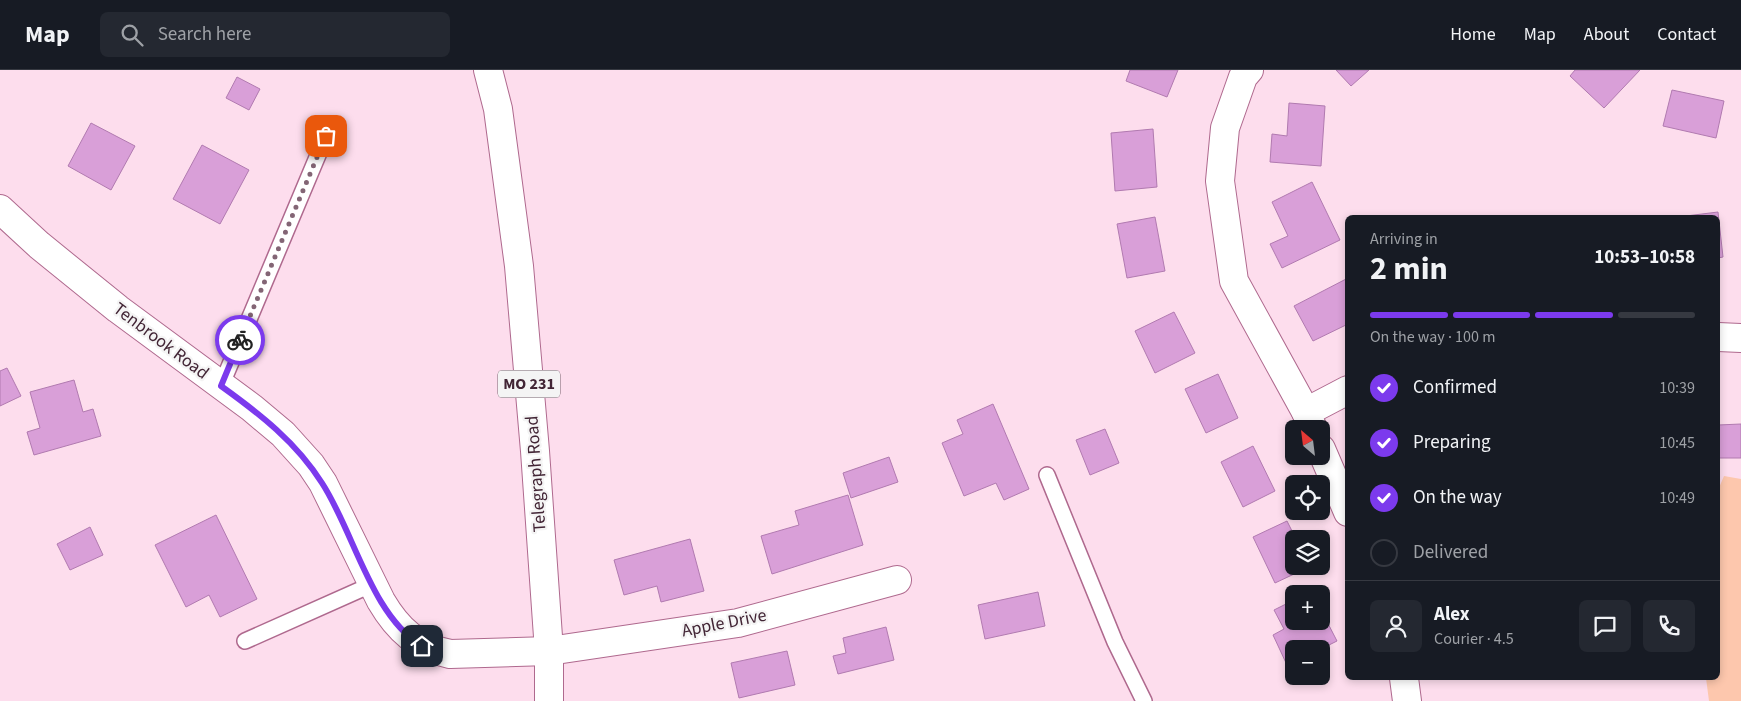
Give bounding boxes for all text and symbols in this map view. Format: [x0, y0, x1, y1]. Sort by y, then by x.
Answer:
search box [100, 12, 450, 57]
text: Map [25, 17, 70, 52]
icon: search [118, 21, 146, 49]
text: Search here [158, 21, 251, 48]
text: Home [1450, 22, 1496, 47]
text: Map [1524, 22, 1556, 47]
text: About [1584, 22, 1629, 47]
text: Contact [1657, 22, 1716, 47]
pin [305, 115, 347, 157]
icon: bag [312, 122, 340, 150]
text: Arriving in [1370, 228, 1438, 250]
text: 10:53–10:58 [1594, 244, 1695, 271]
text: 2 min [1370, 246, 1448, 292]
street label: Tenbrook Road [108, 297, 214, 385]
courier [215, 315, 265, 365]
icon: bike [226, 326, 254, 354]
text: On the way · 100 m [1370, 326, 1495, 348]
road number: MO 231 [498, 370, 560, 398]
icon: check [1370, 374, 1398, 402]
text: Confirmed [1413, 374, 1497, 401]
text: 10:39 [1659, 377, 1695, 399]
street label: Telegraph Road [519, 415, 553, 533]
north arrow [1285, 420, 1330, 465]
map controls [1285, 420, 1330, 685]
icon: check [1370, 429, 1398, 457]
text: Preparing [1413, 429, 1491, 456]
text: 10:45 [1659, 432, 1695, 454]
button: locate [1285, 475, 1330, 520]
icon: check [1370, 484, 1398, 512]
text: On the way [1413, 484, 1502, 511]
text: 10:49 [1659, 487, 1695, 509]
button: layers [1285, 530, 1330, 575]
text: Delivered [1413, 539, 1488, 566]
button: + [1285, 585, 1330, 630]
button: person [1370, 600, 1422, 652]
button: chat [1579, 600, 1631, 652]
button: phone [1643, 600, 1695, 652]
text: Alex [1434, 601, 1470, 628]
street label: Apple Drive [679, 603, 769, 643]
pin [401, 625, 443, 667]
text: Courier · 4.5 [1434, 628, 1514, 650]
icon: home [408, 632, 436, 660]
button: − [1285, 640, 1330, 685]

